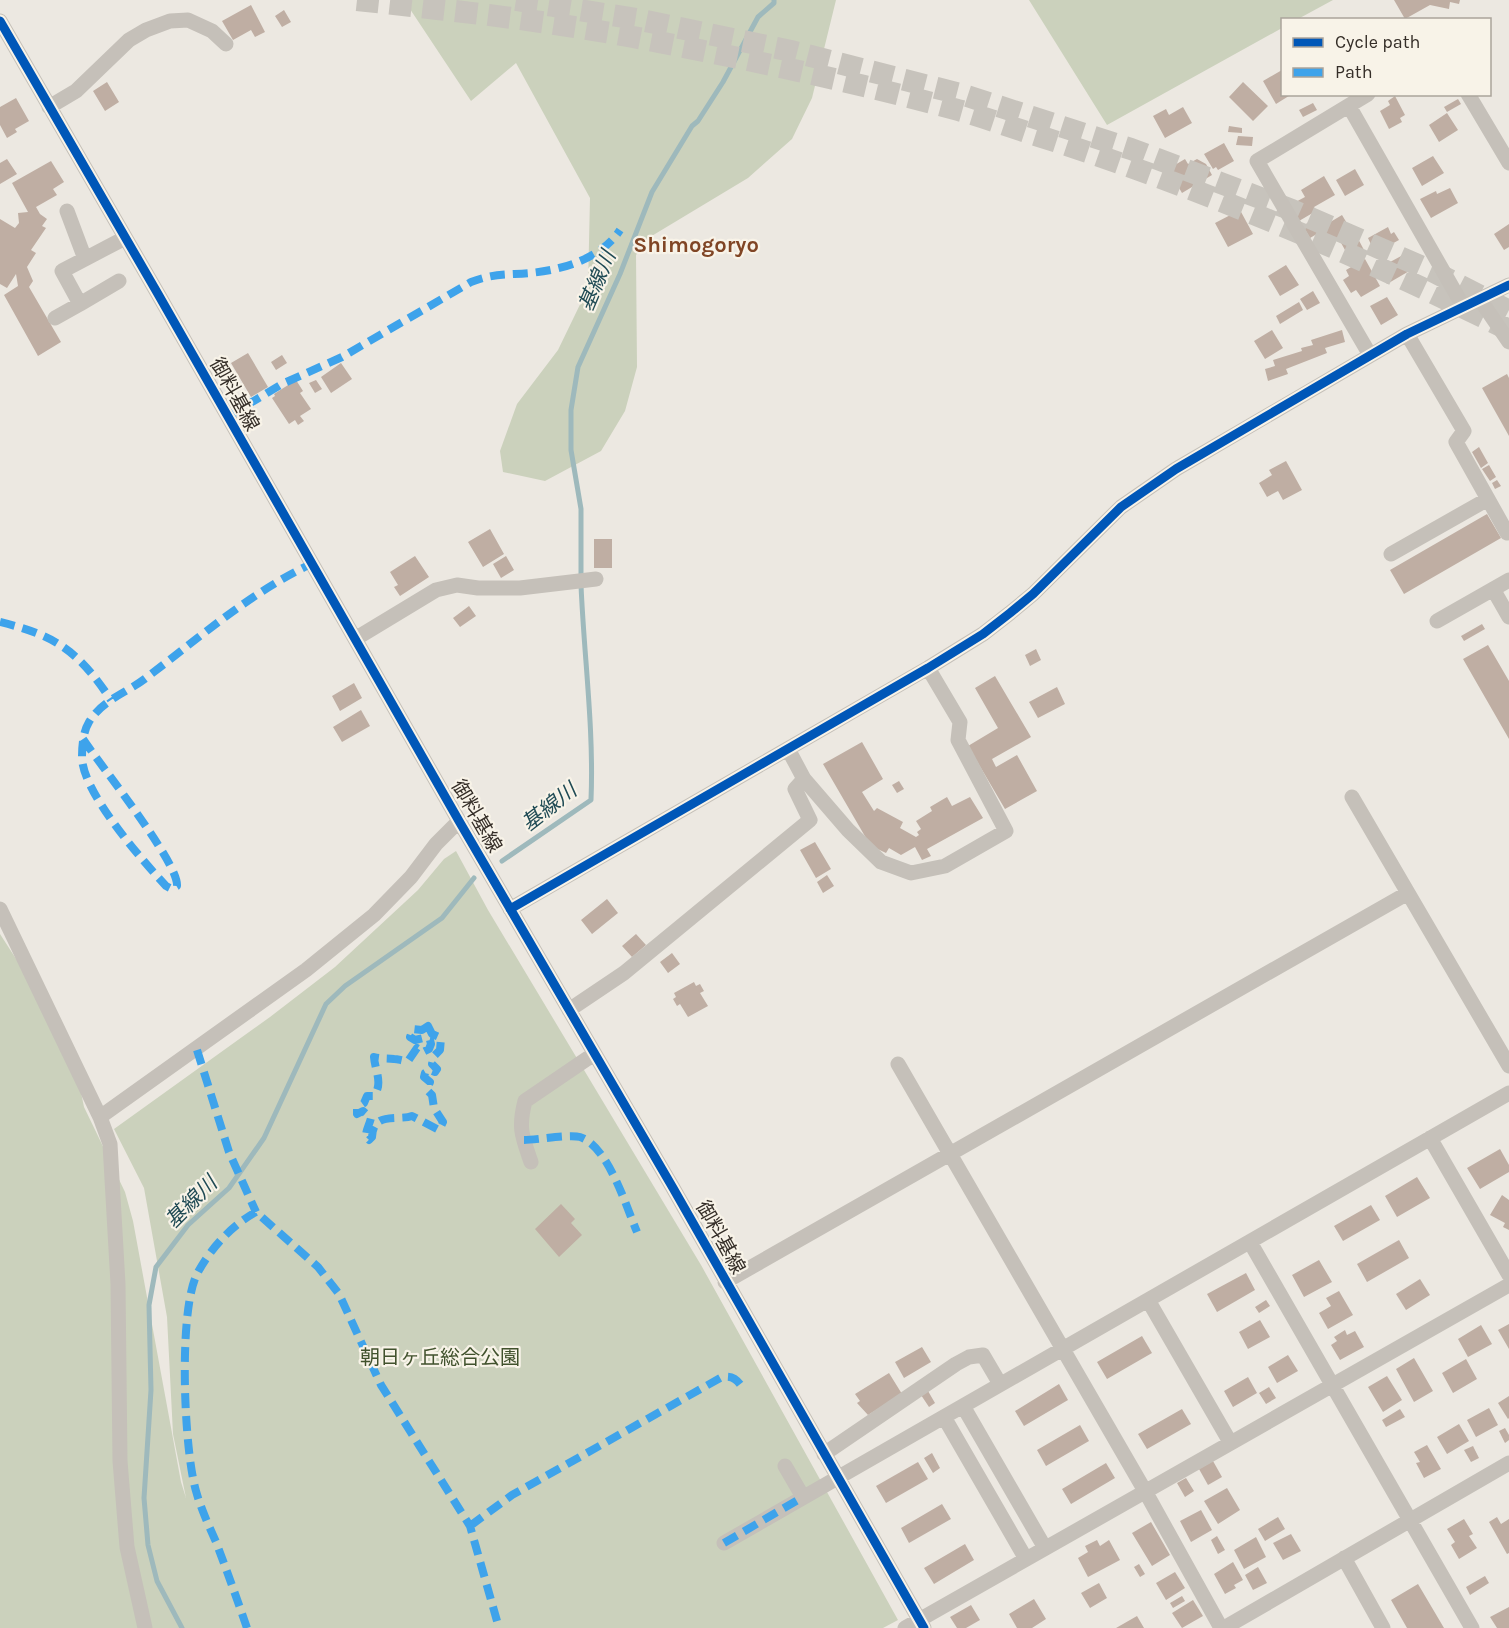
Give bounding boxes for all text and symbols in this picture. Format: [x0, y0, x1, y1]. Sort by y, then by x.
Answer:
legend [1281, 18, 1491, 96]
text: Cycle path [1335, 31, 1420, 53]
text: Path [1335, 61, 1373, 83]
district label: Shimogoryo [633, 232, 759, 258]
water label: 基線川 [574, 245, 621, 315]
street label: 御料基線 [205, 354, 264, 435]
street label: 御料基線 [447, 776, 507, 857]
water label: 基線川 [517, 777, 583, 836]
water label: 基線川 [160, 1170, 223, 1233]
street label: 御料基線 [691, 1197, 750, 1278]
park label: 朝日ヶ丘総合公園 [360, 1346, 520, 1369]

